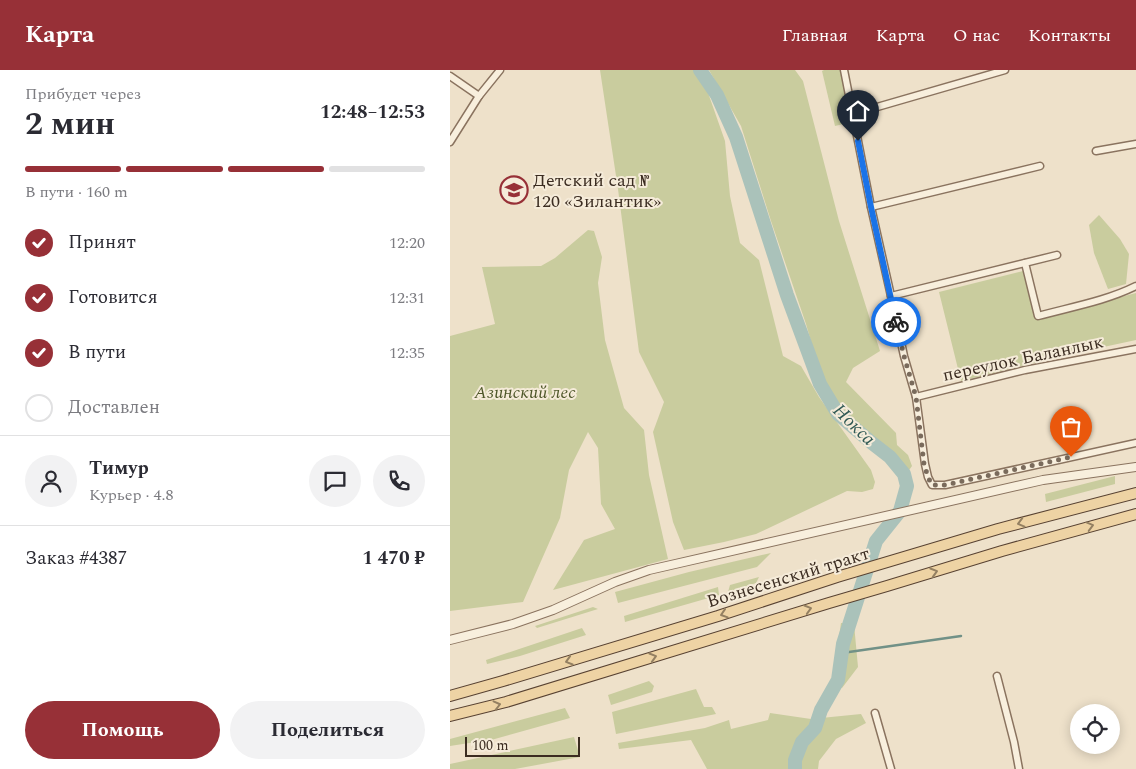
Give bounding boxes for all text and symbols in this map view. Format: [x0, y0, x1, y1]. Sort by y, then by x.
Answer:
text: Карта [25, 17, 94, 53]
text: Главная [782, 22, 848, 49]
text: Карта [876, 22, 925, 49]
text: О нас [953, 22, 1000, 49]
text: Контакты [1028, 22, 1111, 49]
text: Прибудет через [25, 82, 141, 106]
pin [837, 90, 879, 141]
icon: home [844, 97, 872, 125]
text: 12:48–12:53 [320, 98, 425, 127]
text: 2 мин [25, 100, 115, 149]
place label: Детский сад № 120 «Зилантик» [533, 167, 661, 215]
school or university icon: Детский сад № 120 «Зилантик» [499, 175, 529, 205]
text: В пути · 160 m [25, 180, 128, 204]
text: Принят [68, 228, 136, 257]
icon: check [25, 229, 53, 257]
text: 12:20 [389, 231, 425, 255]
text: Готовится [68, 283, 158, 312]
icon: check [25, 284, 53, 312]
text: 12:31 [389, 286, 425, 310]
courier [871, 297, 921, 347]
icon: bike [882, 308, 910, 336]
street label: переулок Баланлык [940, 328, 1106, 389]
text: В пути [68, 338, 126, 367]
icon: check [25, 339, 53, 367]
text: 12:35 [389, 341, 425, 365]
park label: Азинский лес [473, 379, 576, 406]
text: Доставлен [68, 393, 160, 422]
water label: Нокса [826, 397, 882, 453]
pin [1050, 406, 1092, 457]
icon: bag [1057, 413, 1085, 441]
text: Тимур [89, 454, 149, 483]
button: person [25, 455, 77, 507]
button: chat [309, 455, 361, 507]
button: phone [373, 455, 425, 507]
text: Курьер · 4.8 [89, 483, 174, 507]
one-way arrow [1018, 517, 1026, 527]
one-way arrow [1085, 522, 1093, 532]
street label: Вознесенский тракт [704, 540, 873, 615]
text: Заказ #4387 [25, 544, 127, 573]
text: 1 470 ₽ [362, 544, 425, 573]
one-way arrow [929, 568, 937, 578]
one-way arrow [803, 605, 812, 615]
one-way arrow [720, 608, 729, 618]
one-way arrow [648, 653, 656, 663]
one-way arrow [565, 656, 573, 666]
one-way arrow [493, 700, 501, 710]
button: Помощь [25, 701, 220, 759]
button: Поделиться [230, 701, 425, 759]
map controls [1070, 704, 1120, 754]
button: locate [1070, 704, 1120, 754]
scale bar [465, 734, 580, 757]
text: 100 m [472, 735, 509, 756]

